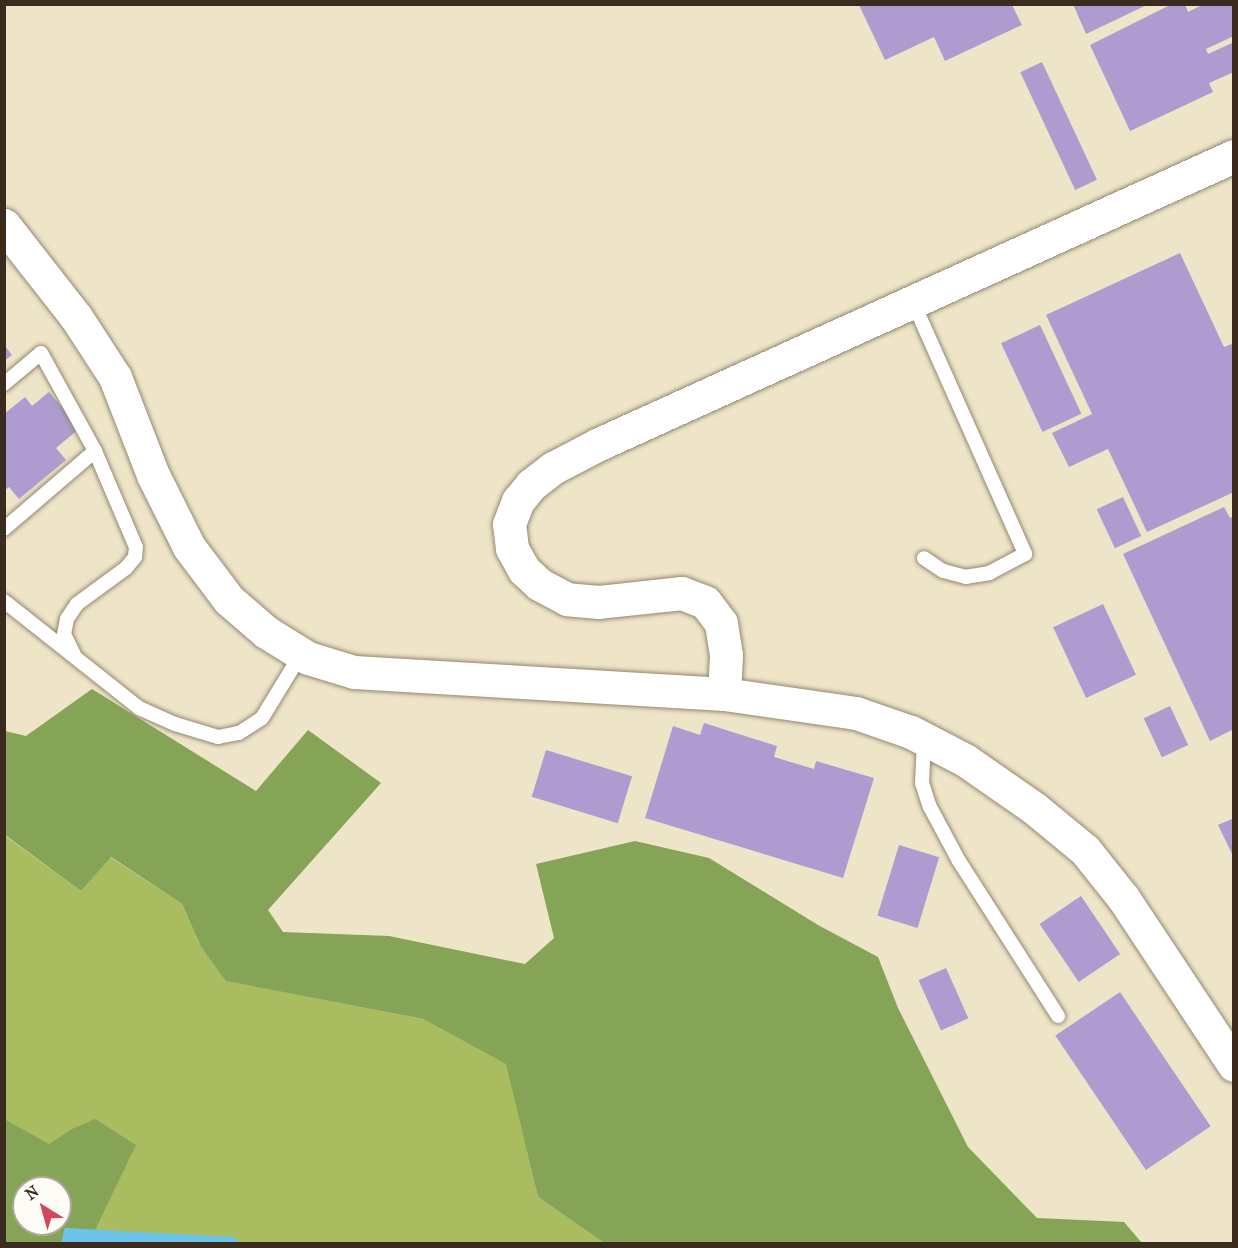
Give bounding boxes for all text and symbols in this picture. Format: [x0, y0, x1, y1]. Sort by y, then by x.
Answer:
north arrow [12, 1176, 72, 1236]
text: N [21, 1182, 43, 1204]

